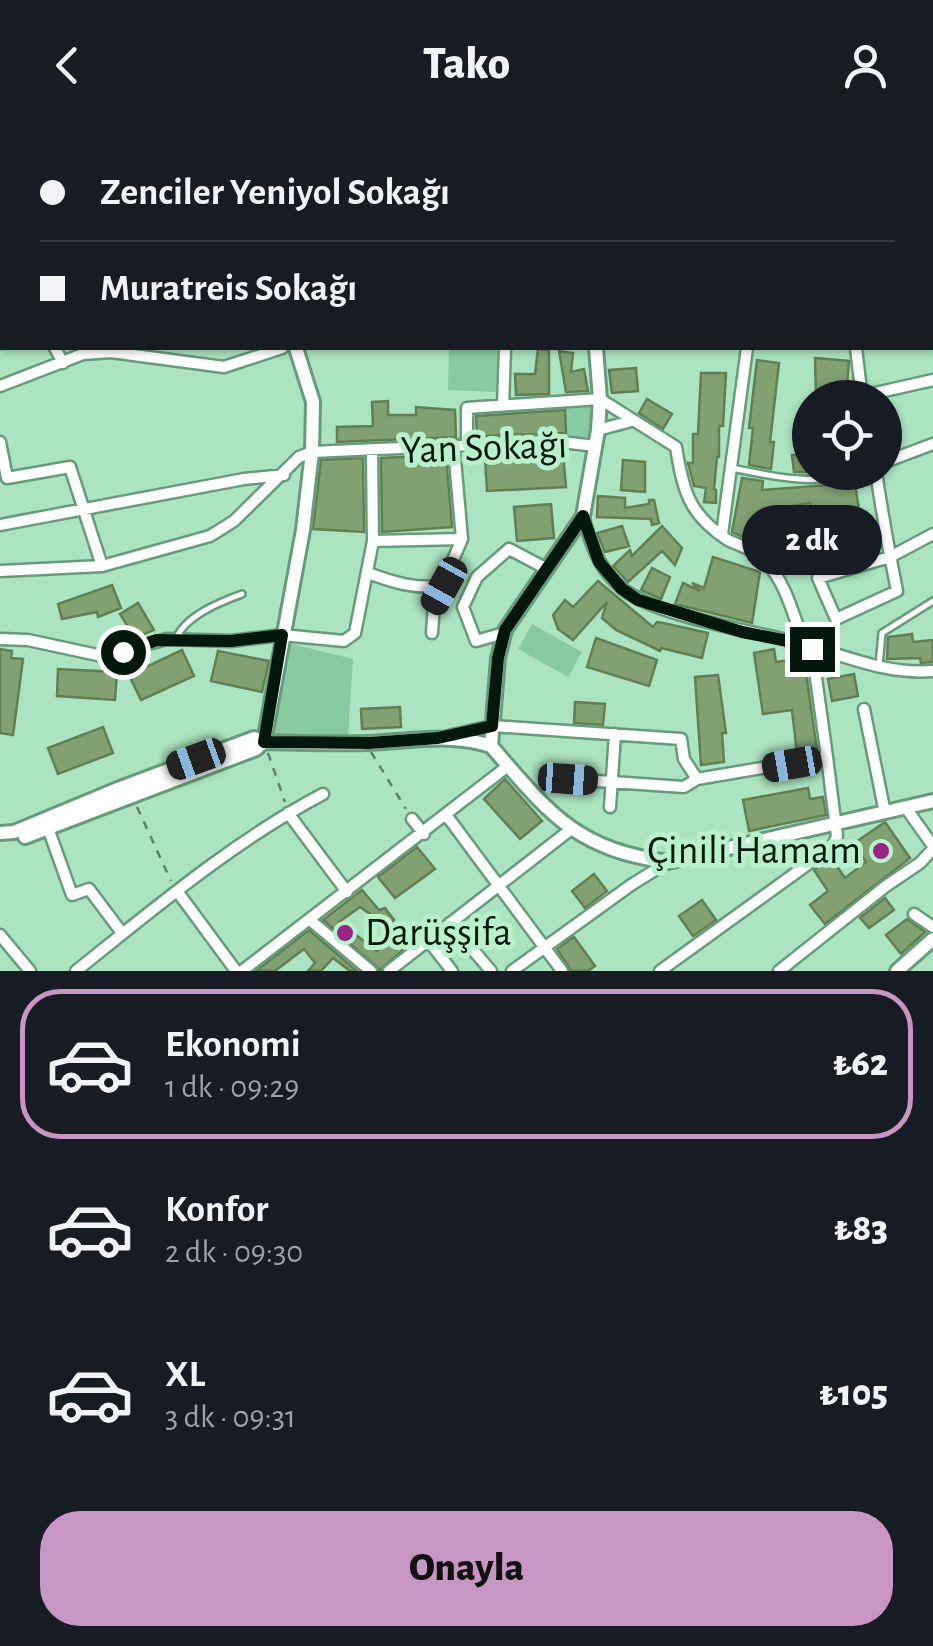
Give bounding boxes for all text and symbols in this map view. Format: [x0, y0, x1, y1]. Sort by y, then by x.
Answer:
icon: back [40, 38, 95, 93]
icon: person [838, 38, 893, 93]
text: Tako [423, 42, 510, 87]
text: Zenciler Yeniyol Sokağı [100, 174, 450, 212]
text: Muratreis Sokağı [100, 270, 357, 308]
map controls [792, 380, 902, 490]
button: locate [792, 380, 902, 490]
street label: Yan Sokağı [400, 425, 568, 471]
callout: 2 dk [742, 504, 882, 574]
text: 2 dk [785, 524, 839, 556]
car [416, 552, 472, 620]
route end [790, 627, 835, 672]
route start [101, 630, 146, 675]
car [163, 735, 229, 783]
car [760, 744, 824, 784]
car [537, 762, 599, 796]
place label: Çinili Hamam [647, 831, 861, 871]
marker: Çinili Hamam [870, 840, 892, 862]
place label: Darüşşifa [365, 913, 512, 953]
marker: Darüşşifa [334, 922, 356, 944]
icon: car [45, 1019, 135, 1109]
text: Ekonomi [165, 1026, 301, 1064]
text: ₺62 [833, 1045, 888, 1083]
text: 1 dk · 09:29 [165, 1071, 299, 1103]
icon: car [45, 1184, 135, 1274]
text: Konfor [165, 1191, 269, 1229]
text: ₺83 [834, 1210, 888, 1248]
text: 2 dk · 09:30 [165, 1236, 303, 1268]
icon: car [45, 1349, 135, 1439]
text: XL [165, 1356, 205, 1394]
text: ₺105 [819, 1375, 888, 1413]
text: 3 dk · 09:31 [165, 1401, 296, 1433]
button: Onayla [40, 1511, 893, 1626]

